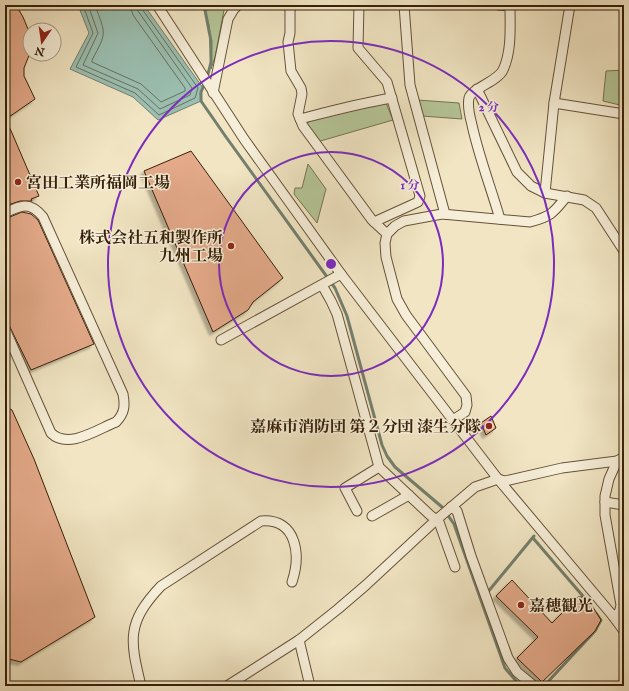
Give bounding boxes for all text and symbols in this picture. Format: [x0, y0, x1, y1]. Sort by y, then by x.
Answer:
north arrow [22, 22, 62, 62]
text: N [33, 43, 47, 59]
text: 2 分 [479, 100, 499, 115]
place label: 宮田工業所福岡工場 [26, 174, 170, 194]
marker: 宮田工業所福岡工場 [13, 177, 23, 187]
text: 1 分 [400, 178, 420, 193]
place label: 株式会社五和製作所 九州工場 [79, 229, 223, 267]
marker: 株式会社五和製作所 九州工場 [226, 241, 236, 251]
centre of rings [324, 257, 338, 271]
place label: 嘉麻市消防団 第２分団 漆生分隊 [250, 418, 481, 438]
marker: 嘉麻市消防団 第２分団 漆生分隊 [484, 421, 494, 431]
place label: 嘉穂観光 [529, 597, 593, 617]
marker: 嘉穂観光 [516, 600, 526, 610]

